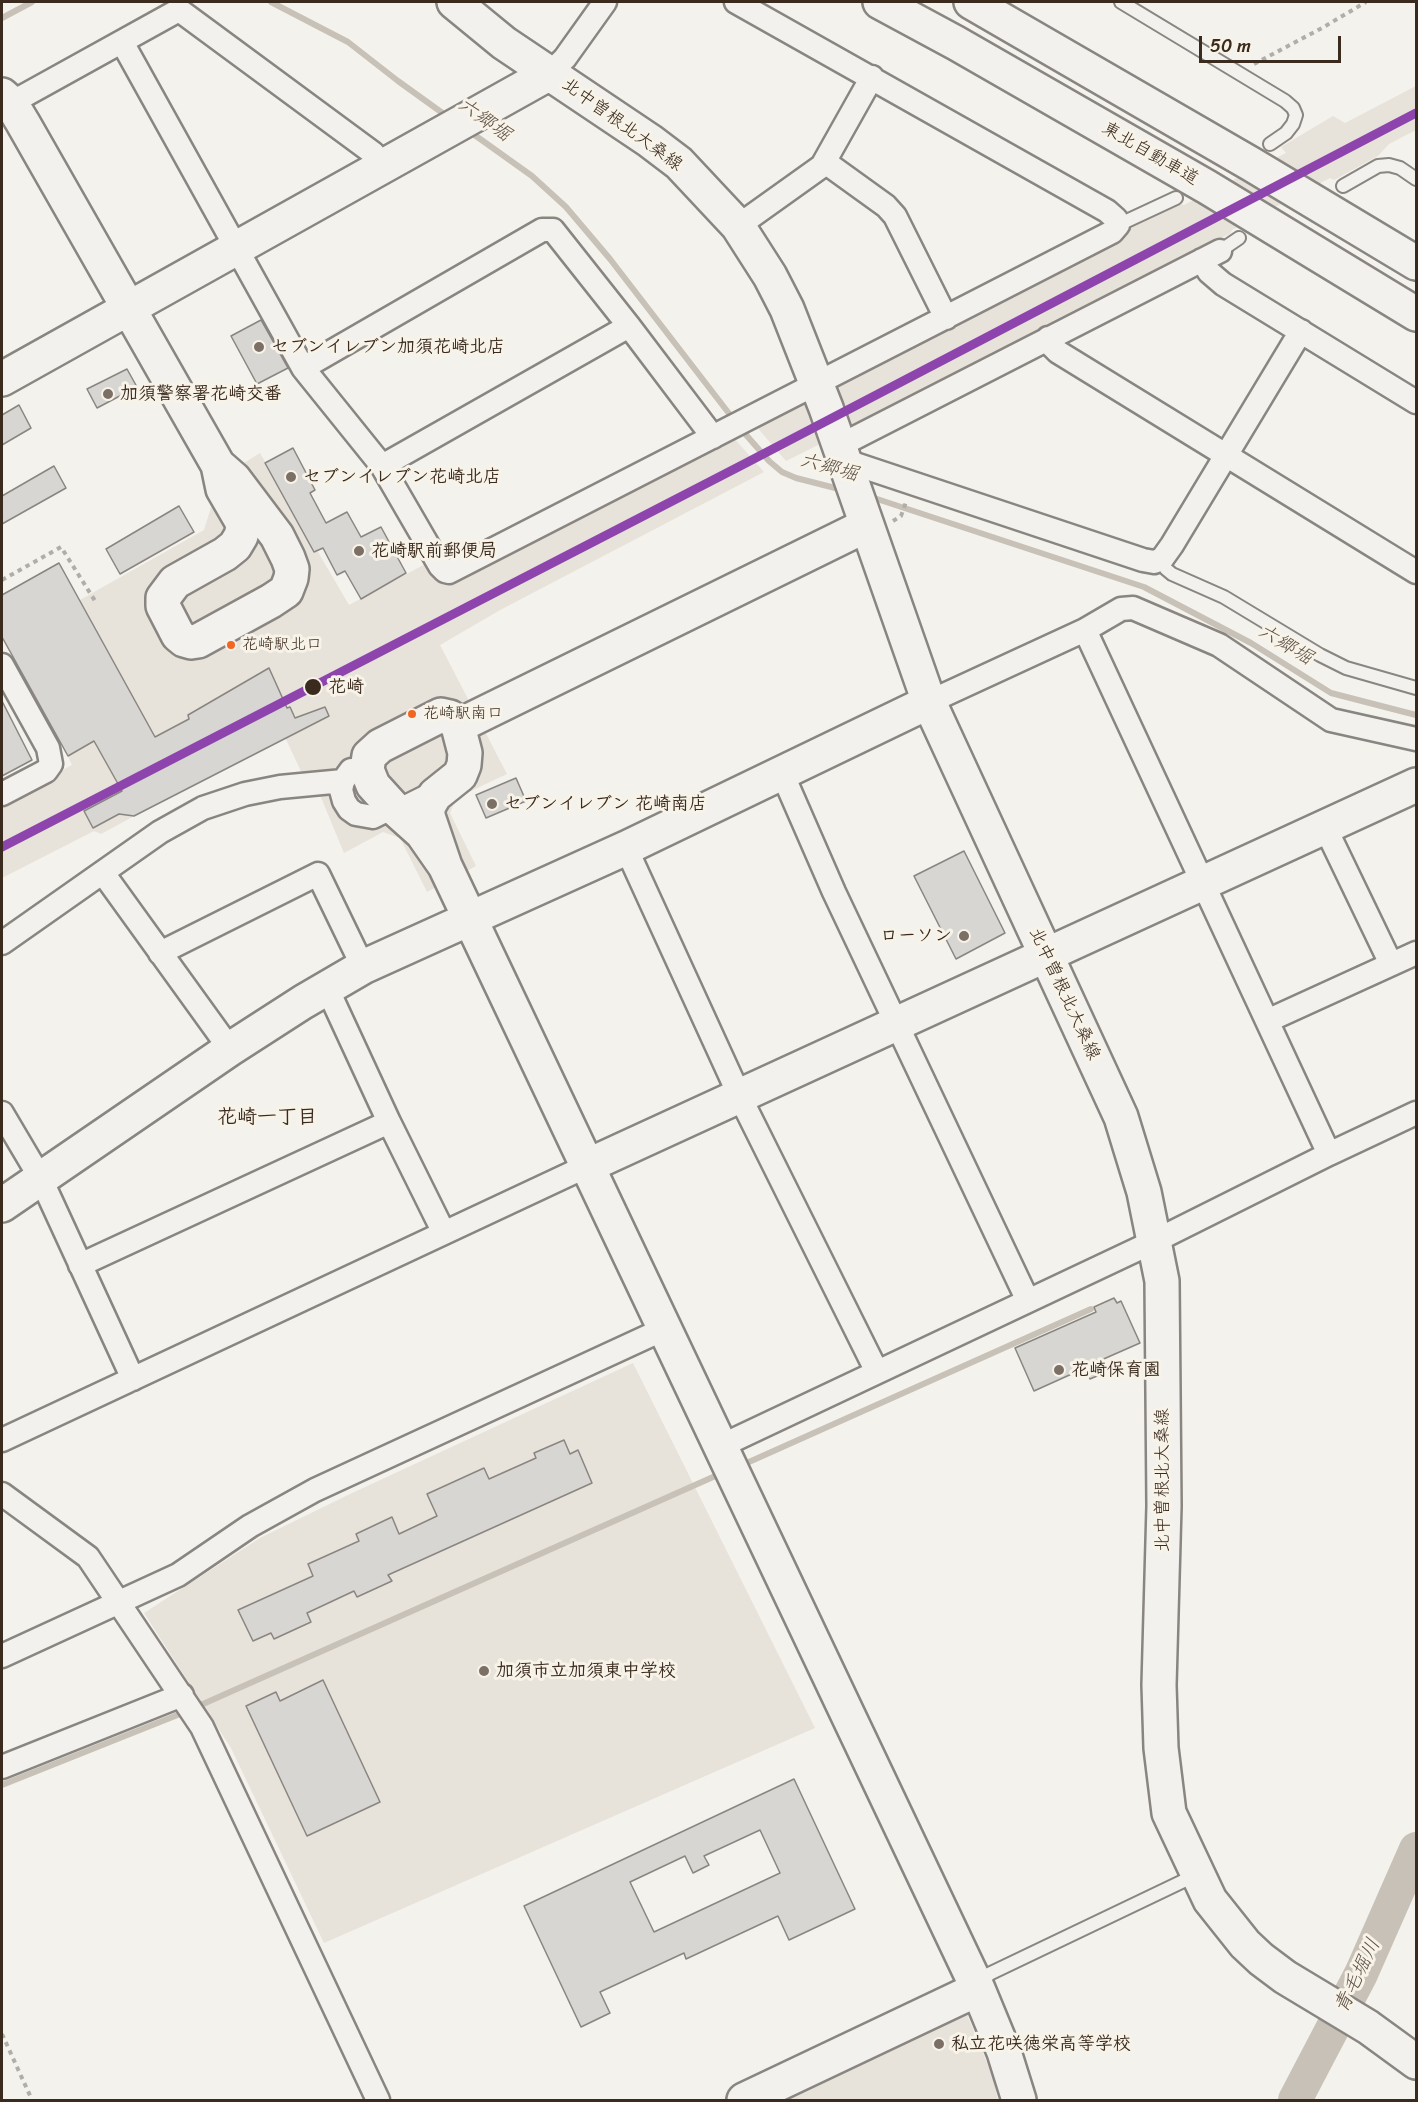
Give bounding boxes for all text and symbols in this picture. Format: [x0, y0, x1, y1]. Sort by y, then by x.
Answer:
scale bar [1202, 24, 1344, 62]
text: 50 m [1210, 30, 1251, 62]
street label: 北中曽根北大桑線 [557, 74, 687, 176]
water label: 六郷堀 [453, 93, 515, 147]
street label: 東北自動車道 [1098, 118, 1202, 190]
place label: セブンイレブン加須花崎北店 [271, 336, 505, 358]
marker: セブンイレブン加須花崎北店 [252, 340, 266, 354]
place label: 加須警察署花崎交番 [120, 383, 282, 405]
marker: 加須警察署花崎交番 [101, 387, 115, 401]
water label: 六郷堀 [797, 449, 861, 487]
place label: セブンイレブン花崎北店 [303, 466, 501, 488]
marker: セブンイレブン花崎北店 [284, 470, 298, 484]
place label: 花崎駅前郵便局 [371, 540, 497, 562]
marker: 花崎駅前郵便局 [352, 544, 366, 558]
water label: 六郷堀 [1253, 619, 1317, 671]
place label: 花崎駅北口 [242, 635, 322, 655]
marker: 花崎駅北口 [225, 639, 237, 651]
place label: 花崎 [328, 676, 364, 698]
marker: 花崎 [303, 677, 323, 697]
place label: 花崎駅南口 [423, 704, 503, 724]
marker: 花崎駅南口 [406, 708, 418, 720]
place label: セブンイレブン 花崎南店 [504, 793, 707, 815]
marker: セブンイレブン 花崎南店 [485, 797, 499, 811]
street label: 北中曽根北大桑線 [1024, 924, 1104, 1064]
place label: ローソン [880, 925, 952, 947]
marker: ローソン [957, 929, 971, 943]
district label: 花崎一丁目 [217, 1106, 317, 1130]
place label: 花崎保育園 [1071, 1359, 1161, 1381]
marker: 花崎保育園 [1052, 1363, 1066, 1377]
street label: 北中曽根北大桑線 [1152, 1408, 1174, 1552]
place label: 加須市立加須東中学校 [496, 1660, 676, 1682]
marker: 加須市立加須東中学校 [477, 1664, 491, 1678]
water label: 青毛堀川 [1330, 1935, 1386, 2017]
place label: 私立花咲徳栄高等学校 [951, 2033, 1131, 2055]
marker: 私立花咲徳栄高等学校 [932, 2037, 946, 2051]

